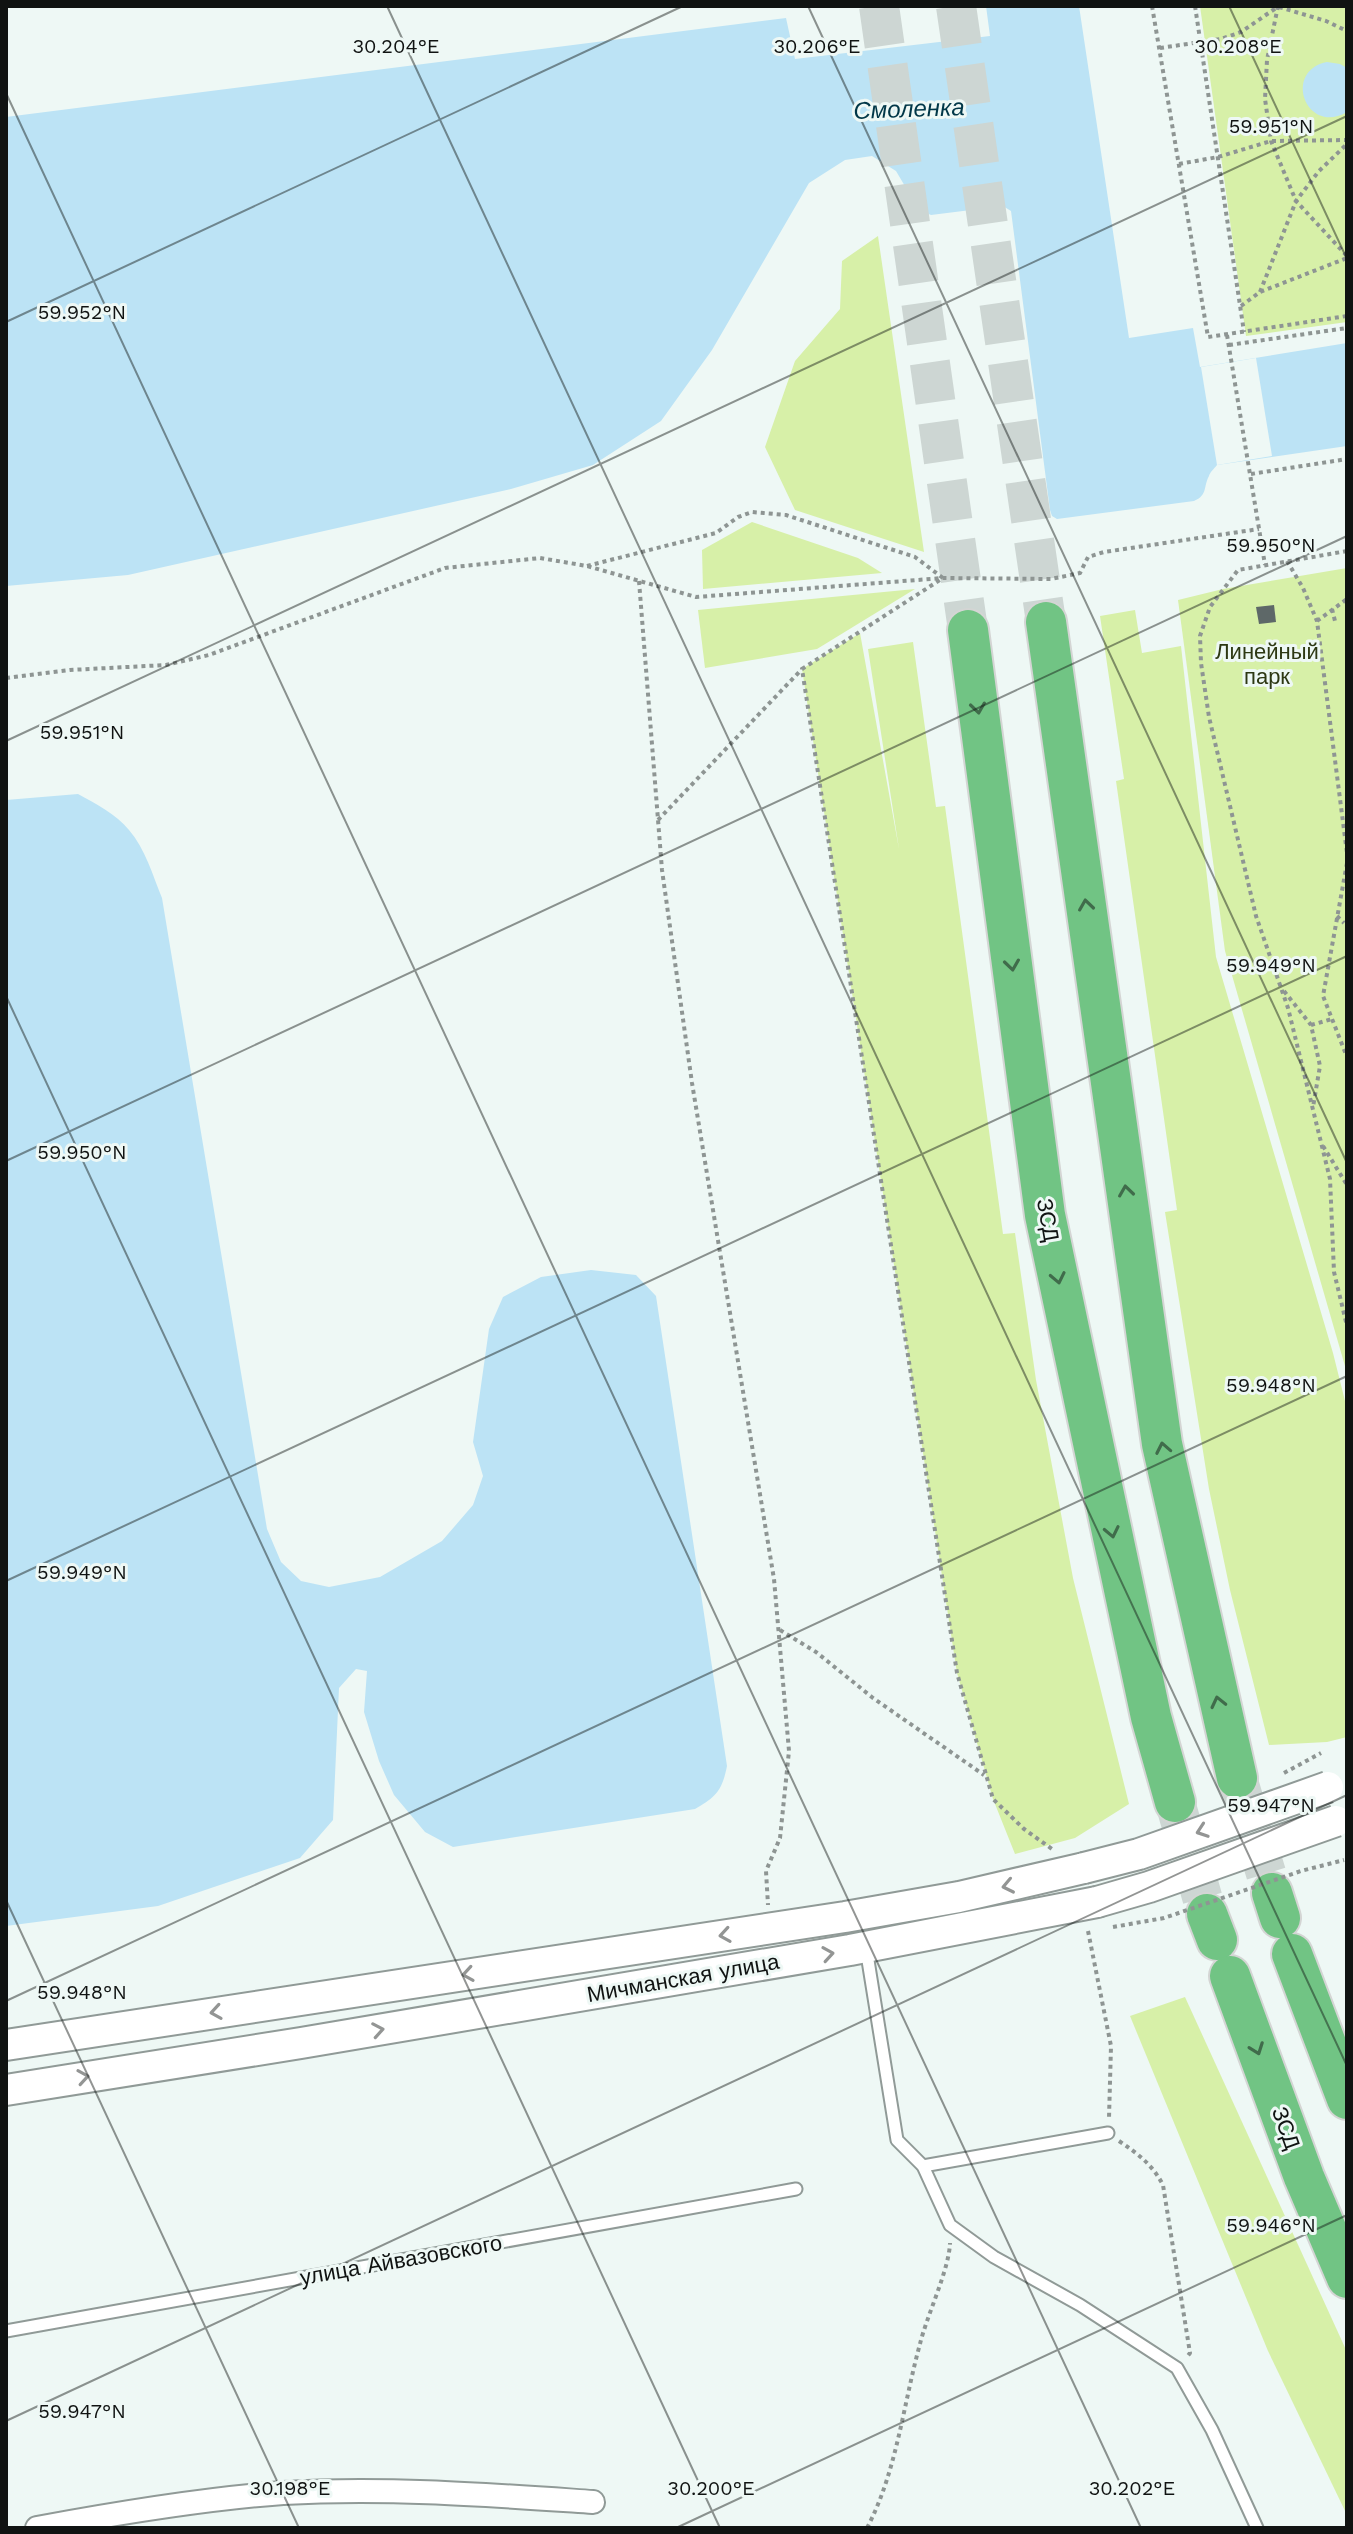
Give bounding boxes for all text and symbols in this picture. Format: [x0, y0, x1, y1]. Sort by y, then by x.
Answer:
text: 30.204°E [352, 34, 440, 58]
text: 30.206°E [773, 34, 861, 58]
text: 30.208°E [1194, 34, 1282, 58]
water label: Смоленка [853, 93, 965, 125]
text: 59.951°N [1229, 114, 1313, 138]
text: 59.952°N [38, 300, 126, 324]
text: 59.950°N [1226, 533, 1316, 557]
park label: Линейный парк [1215, 639, 1319, 689]
one-way arrow [969, 701, 986, 714]
text: 59.951°N [40, 720, 124, 744]
one-way arrow [1078, 898, 1095, 912]
text: 59.949°N [1226, 953, 1316, 977]
one-way arrow [1003, 958, 1020, 972]
text: 59.950°N [37, 1140, 127, 1164]
one-way arrow [1118, 1184, 1135, 1197]
street label: ЗСД [1032, 1196, 1064, 1244]
one-way arrow [1049, 1271, 1066, 1284]
text: 59.948°N [1226, 1373, 1316, 1397]
one-way arrow [1155, 1441, 1172, 1455]
one-way arrow [1103, 1525, 1120, 1539]
text: 59.949°N [37, 1560, 127, 1584]
one-way arrow [1211, 1695, 1228, 1709]
text: 59.947°N [1227, 1793, 1315, 1817]
one-way arrow [1196, 1822, 1210, 1838]
one-way arrow [1002, 1877, 1016, 1894]
one-way arrow [718, 1926, 732, 1943]
one-way arrow [821, 1946, 834, 1963]
street label: Мичманская улица [585, 1949, 782, 2007]
one-way arrow [461, 1964, 474, 1981]
text: 59.948°N [37, 1980, 127, 2004]
one-way arrow [210, 2003, 223, 2020]
one-way arrow [371, 2022, 385, 2039]
one-way arrow [1247, 2041, 1264, 2055]
one-way arrow [76, 2070, 90, 2087]
street label: ЗСД [1267, 2103, 1305, 2153]
text: 59.946°N [1226, 2213, 1316, 2237]
street label: улица Айвазовского [298, 2230, 504, 2290]
text: 59.947°N [38, 2399, 126, 2423]
text: 30.198°E [250, 2476, 331, 2500]
text: 30.200°E [667, 2476, 755, 2500]
text: 30.202°E [1089, 2476, 1175, 2500]

